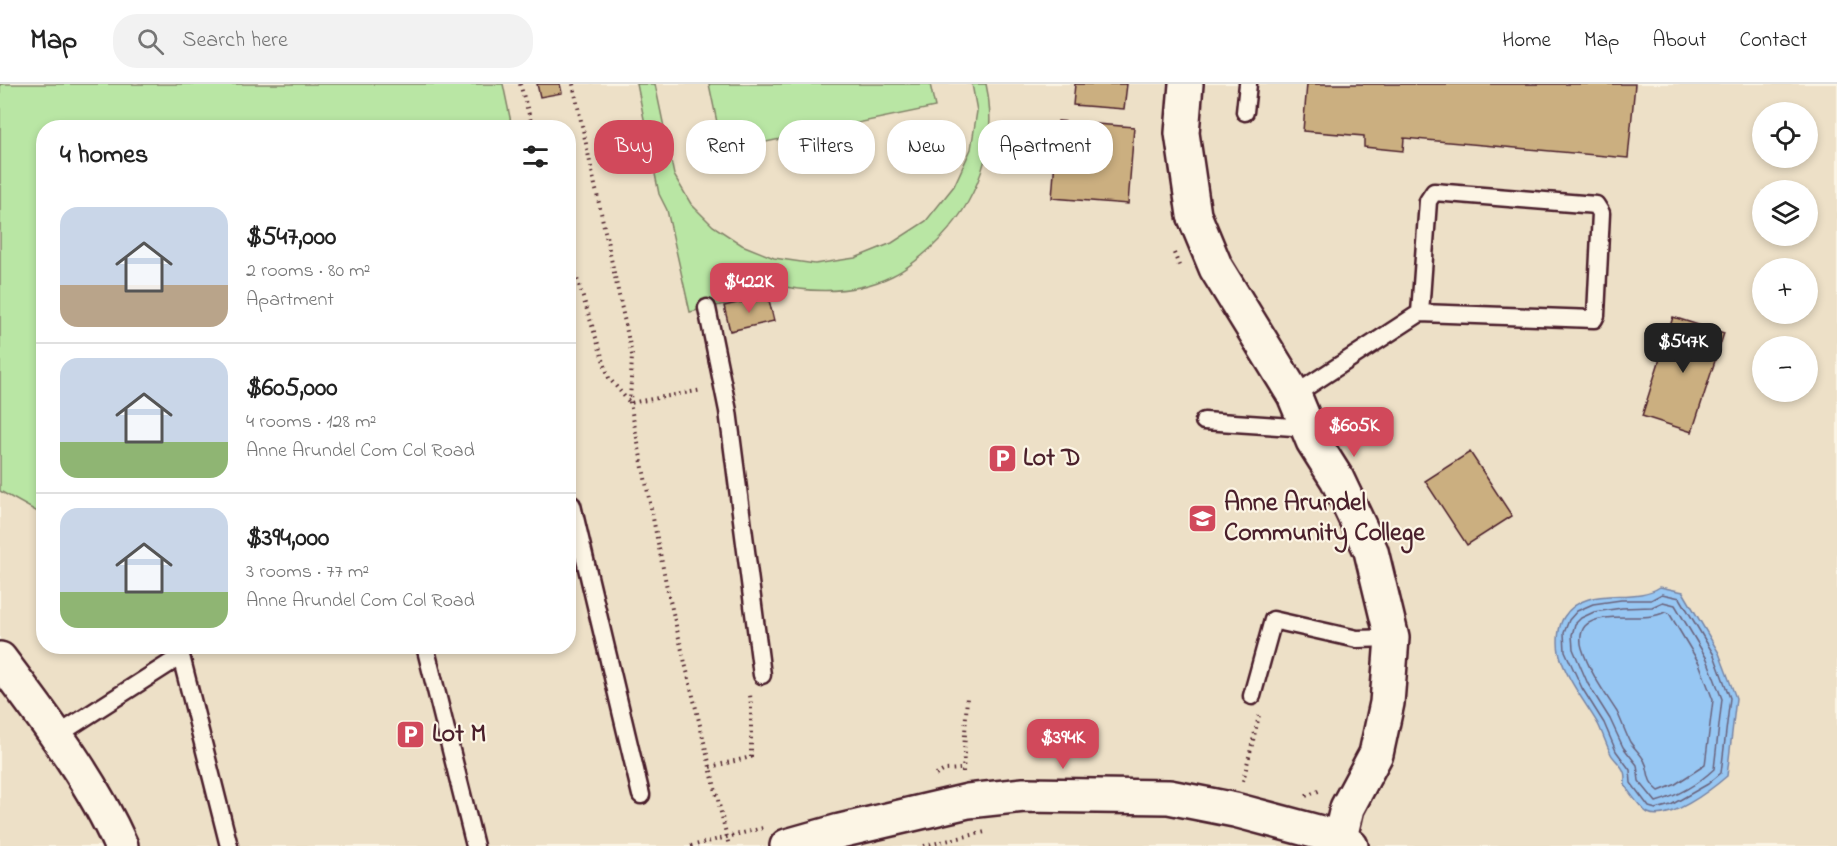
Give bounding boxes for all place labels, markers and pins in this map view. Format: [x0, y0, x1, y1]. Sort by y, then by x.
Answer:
pin: $422K [707, 263, 791, 314]
pin: $547K [1641, 323, 1725, 374]
pin: $605K [1312, 407, 1396, 458]
place label: Lot D [1023, 440, 1080, 478]
parking icon: Lot D [986, 443, 1018, 475]
place label: Anne Arundel Community College [1224, 485, 1426, 554]
school or university icon: Anne Arundel Community College [1187, 503, 1219, 535]
place label: Lot M [432, 716, 486, 754]
parking icon: Lot M [395, 719, 427, 751]
pin: $394K [1021, 719, 1105, 770]

